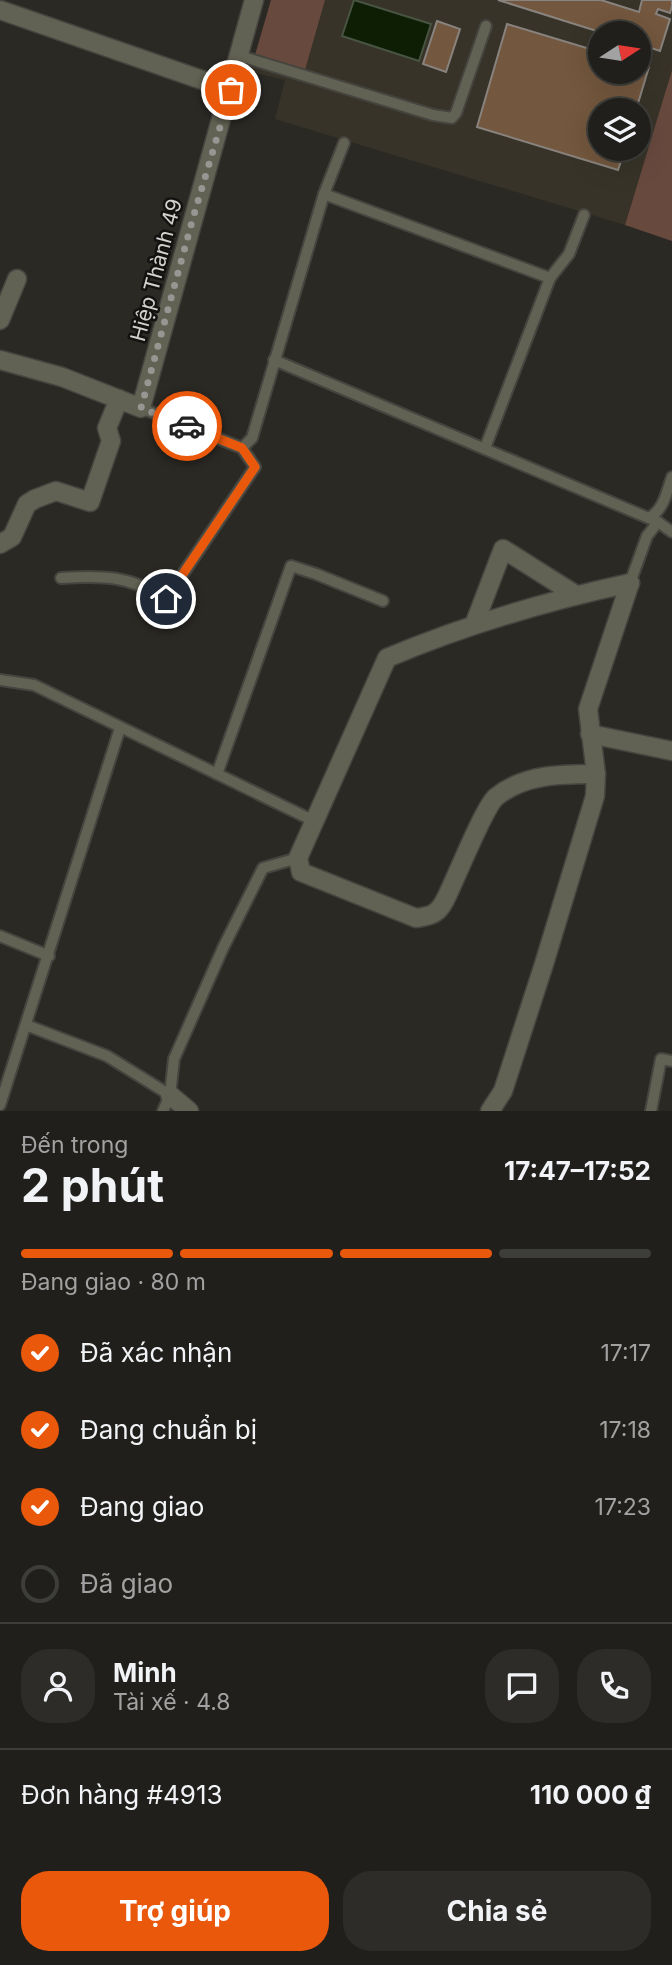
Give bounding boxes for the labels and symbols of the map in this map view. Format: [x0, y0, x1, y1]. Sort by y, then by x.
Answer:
north arrow [588, 21, 651, 84]
pin [201, 60, 261, 120]
street label: Hiệp Thành 49 [125, 196, 187, 344]
courier [152, 391, 222, 461]
pin [136, 569, 196, 629]

